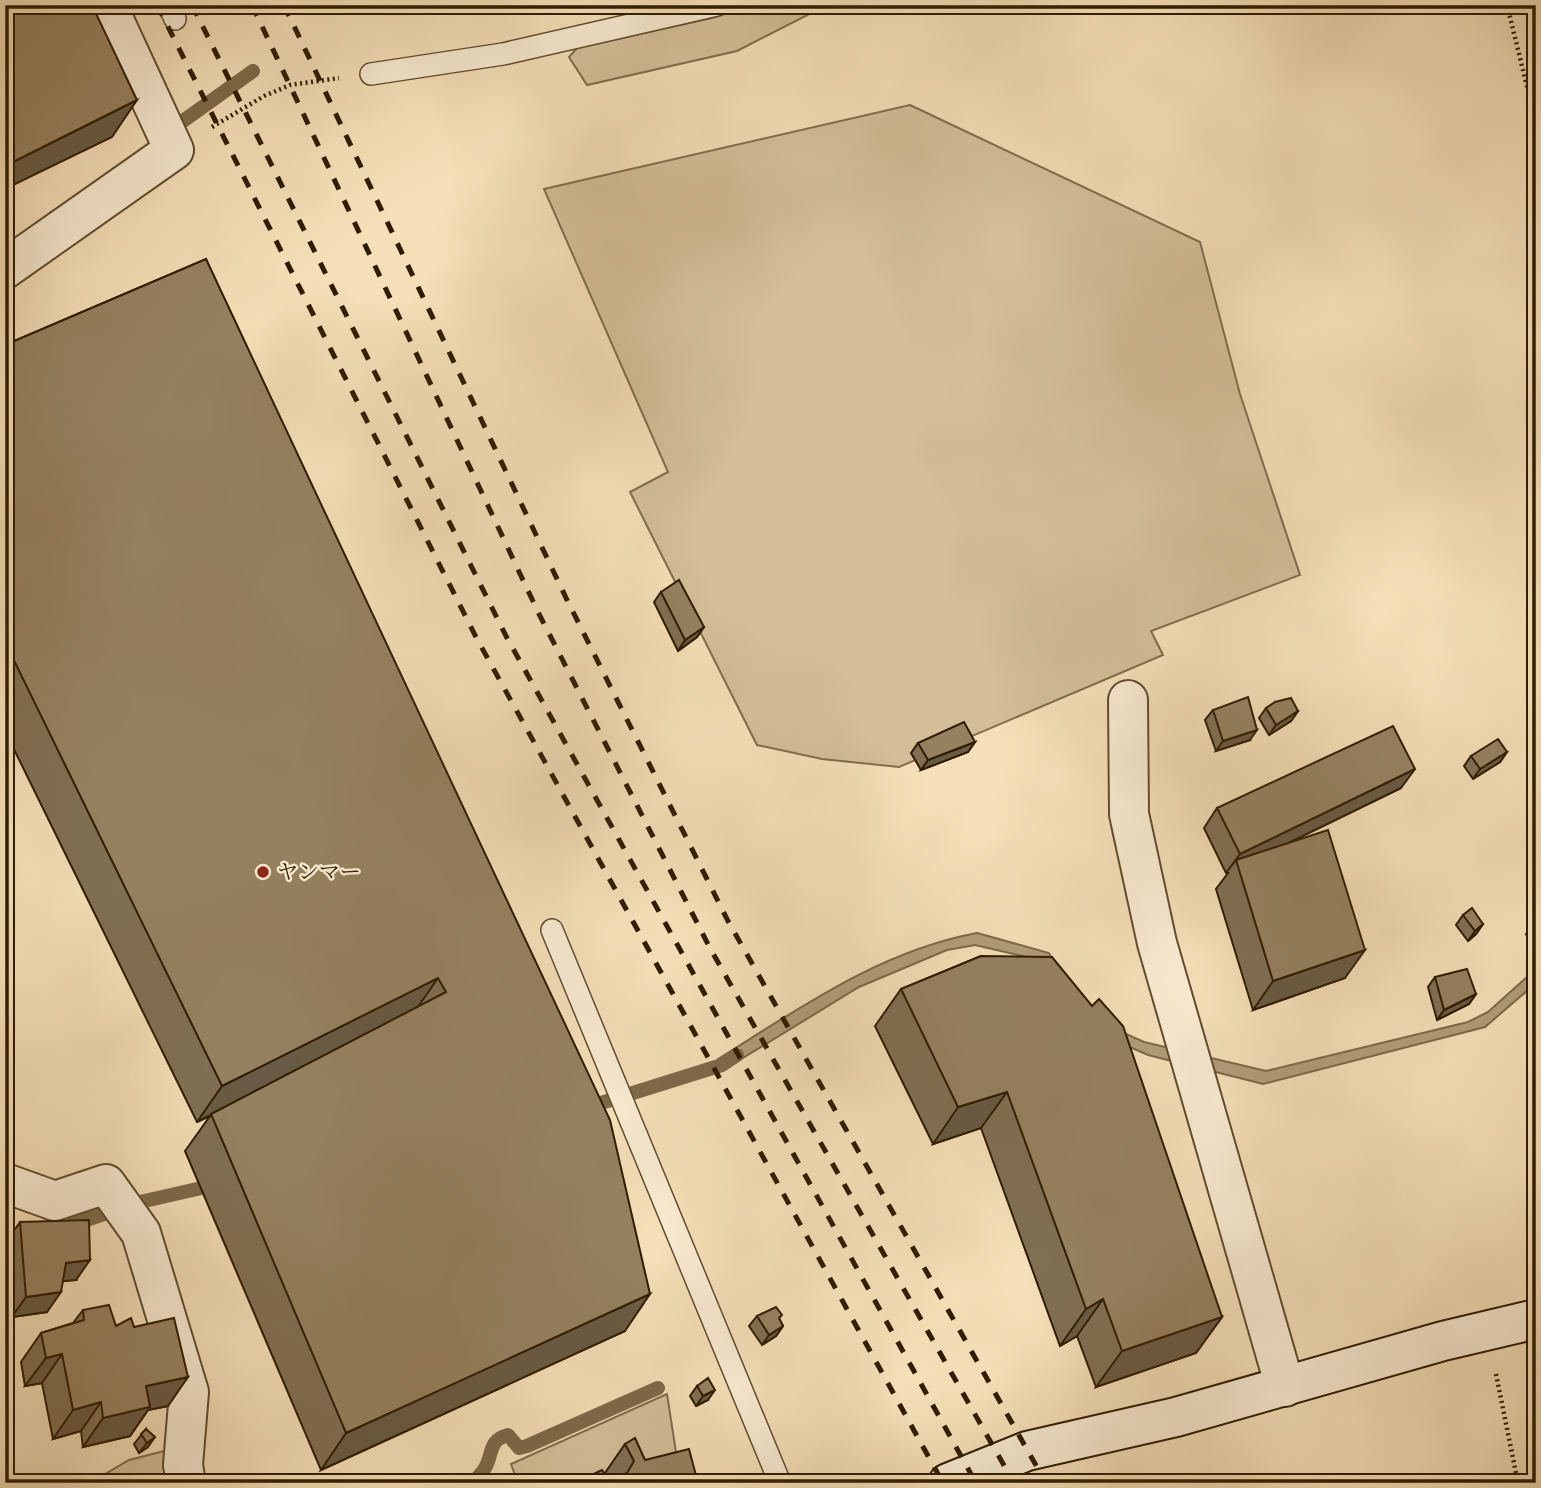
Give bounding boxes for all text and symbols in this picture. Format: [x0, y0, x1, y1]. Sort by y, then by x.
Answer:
place label: ヤンマー [277, 859, 361, 886]
marker: ヤンマー [255, 864, 271, 880]

